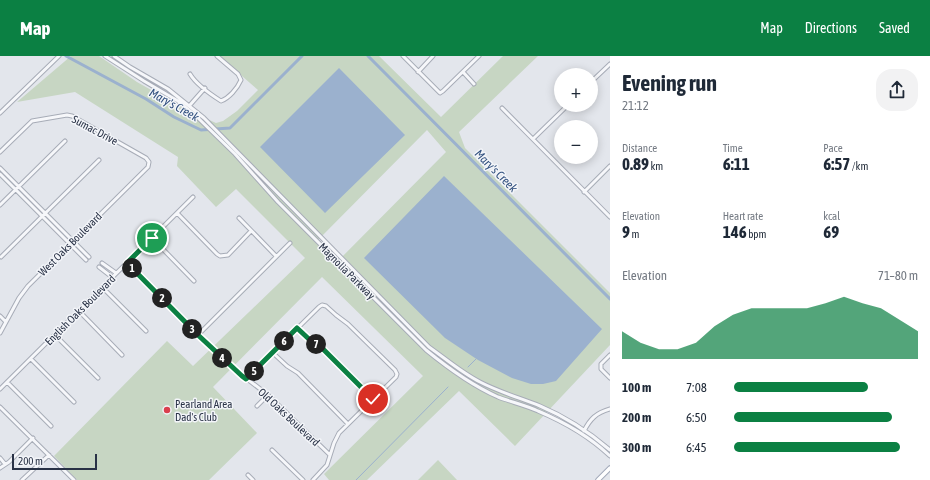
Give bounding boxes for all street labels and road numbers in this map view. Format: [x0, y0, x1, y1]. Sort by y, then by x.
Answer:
street label: Sumac Drive [70, 113, 120, 147]
street label: West Oaks Boulevard [36, 210, 104, 278]
street label: Magnolia Parkway [317, 241, 378, 302]
street label: English Oaks Boulevard [42, 272, 118, 348]
street label: Old Oaks Boulevard [256, 386, 322, 448]

